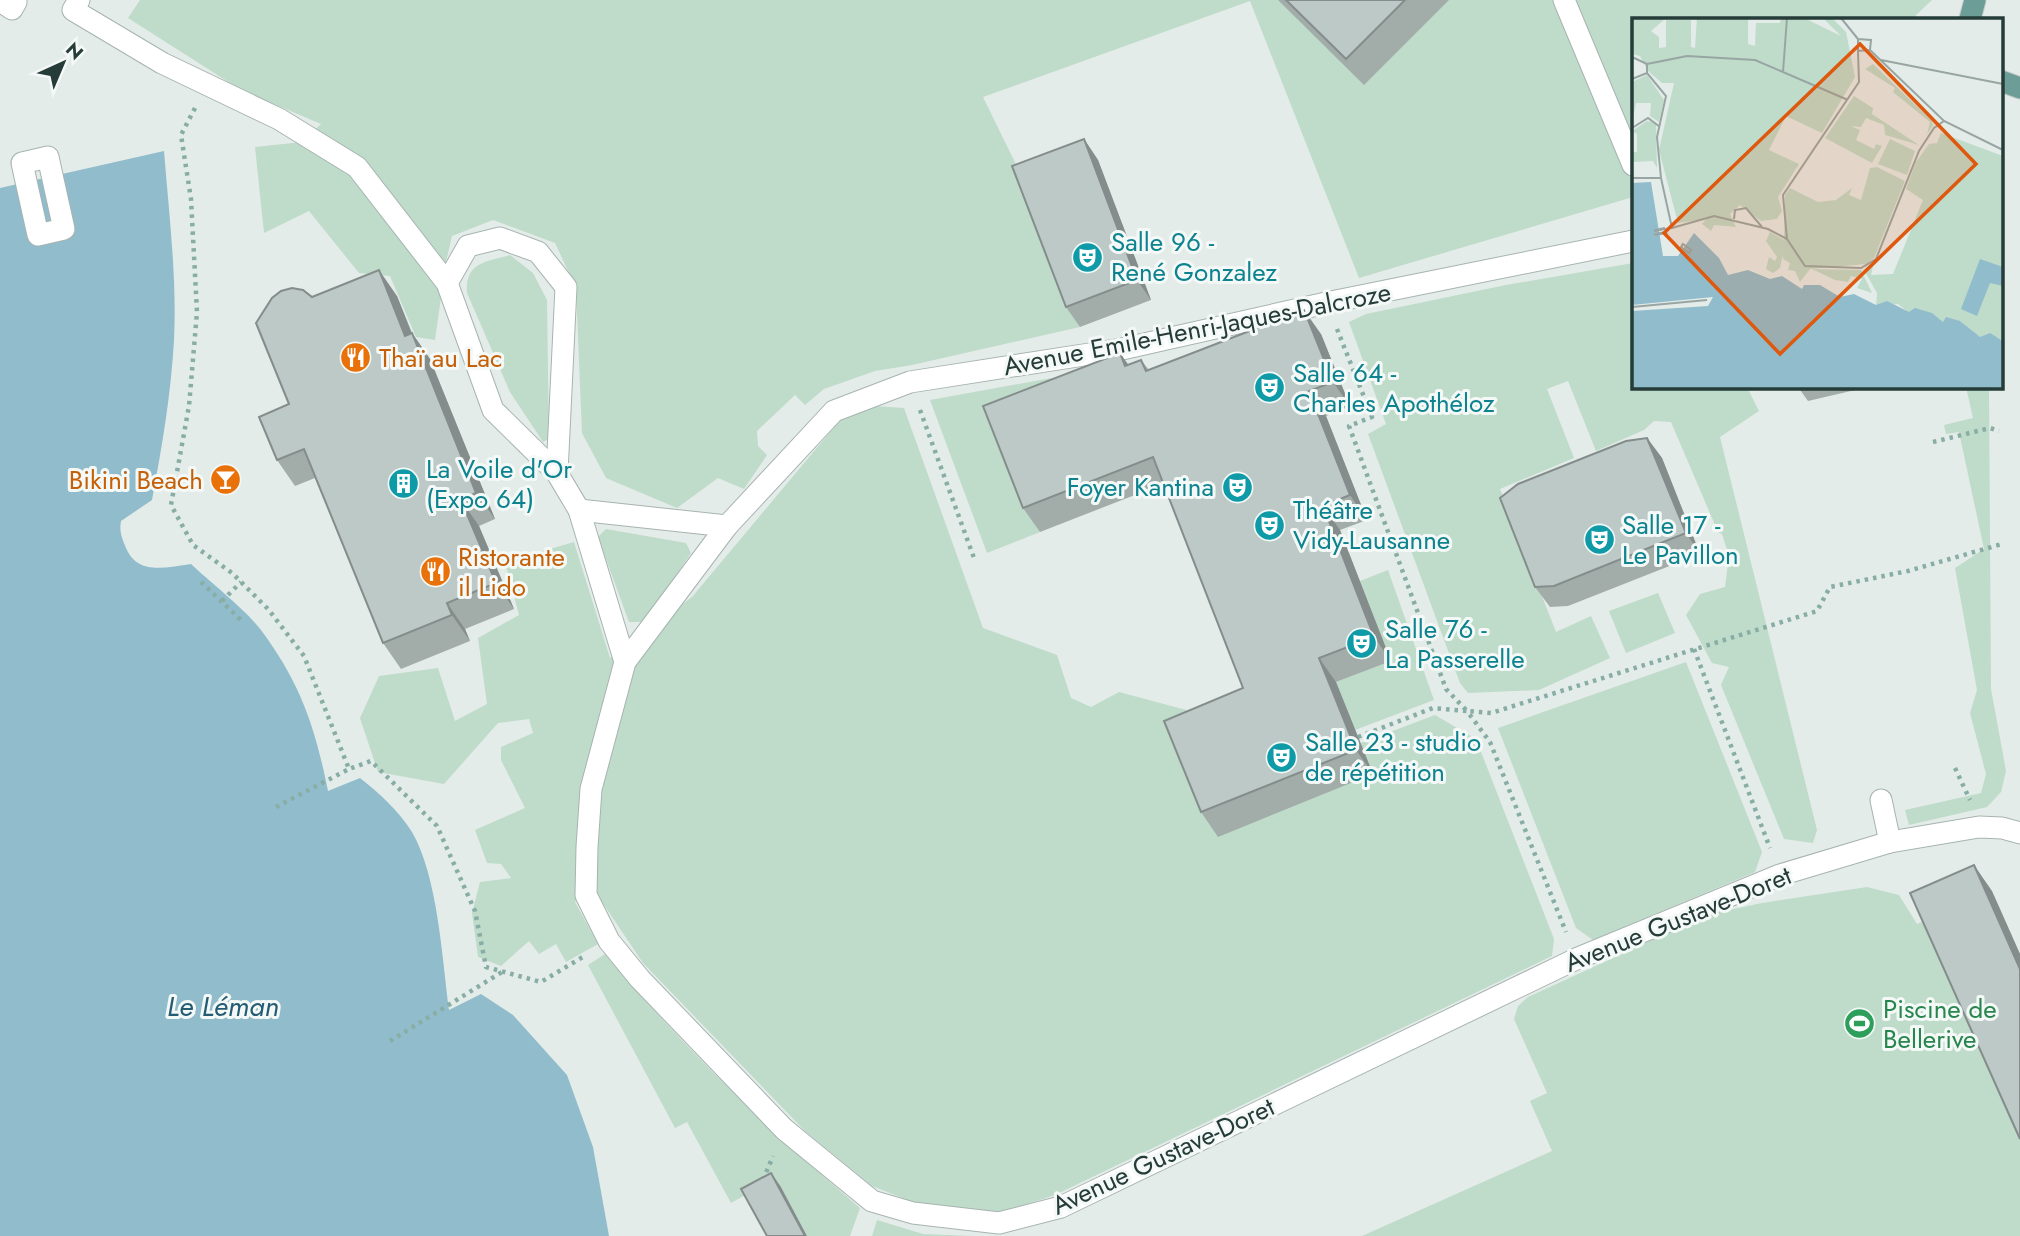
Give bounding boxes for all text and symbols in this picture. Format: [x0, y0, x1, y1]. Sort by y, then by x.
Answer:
inset map [1632, 18, 2002, 388]
north arrow [28, 28, 98, 98]
text: N [60, 36, 89, 66]
place label: Salle 96 - René Gonzalez [1111, 223, 1277, 291]
theatre icon: Salle 96 - René Gonzalez [1071, 240, 1105, 274]
street label: Avenue Emile-Henri-Jaques-Dalcroze [1000, 273, 1394, 385]
place label: Thaï au Lac [379, 339, 502, 377]
restaurant icon: Thaï au Lac [339, 341, 373, 375]
place label: Salle 64 - Charles Apothéloz [1293, 354, 1495, 422]
theatre icon: Salle 64 - Charles Apothéloz [1253, 371, 1287, 405]
place label: La Voile d'Or (Expo 64) [426, 450, 572, 518]
place label: Bikini Beach [69, 461, 203, 499]
bar icon: Bikini Beach [209, 463, 243, 497]
building icon: La Voile d'Or (Expo 64) [386, 467, 420, 501]
place label: Foyer Kantina [1067, 468, 1214, 506]
theatre icon: Foyer Kantina [1220, 470, 1254, 504]
place label: Théâtre Vidy-Lausanne [1293, 491, 1450, 559]
place label: Salle 17 - Le Pavillon [1622, 506, 1739, 574]
theatre icon: Théâtre Vidy-Lausanne [1253, 508, 1287, 542]
theatre icon: Salle 17 - Le Pavillon [1582, 523, 1616, 557]
place label: Ristorante il Lido [458, 538, 565, 606]
restaurant icon: Ristorante il Lido [418, 555, 452, 589]
place label: Salle 76 - La Passerelle [1385, 610, 1525, 678]
theatre icon: Salle 76 - La Passerelle [1345, 627, 1379, 661]
place label: Salle 23 - studio de répétition [1305, 723, 1481, 791]
theatre icon: Salle 23 - studio de répétition [1265, 740, 1299, 774]
street label: Avenue Gustave-Doret [1559, 856, 1798, 982]
water label: Le Léman [167, 986, 279, 1027]
place label: Piscine de Bellerive [1883, 990, 1997, 1058]
sports icon: Piscine de Bellerive [1843, 1007, 1877, 1041]
street label: Avenue Gustave-Doret [1045, 1087, 1281, 1224]

